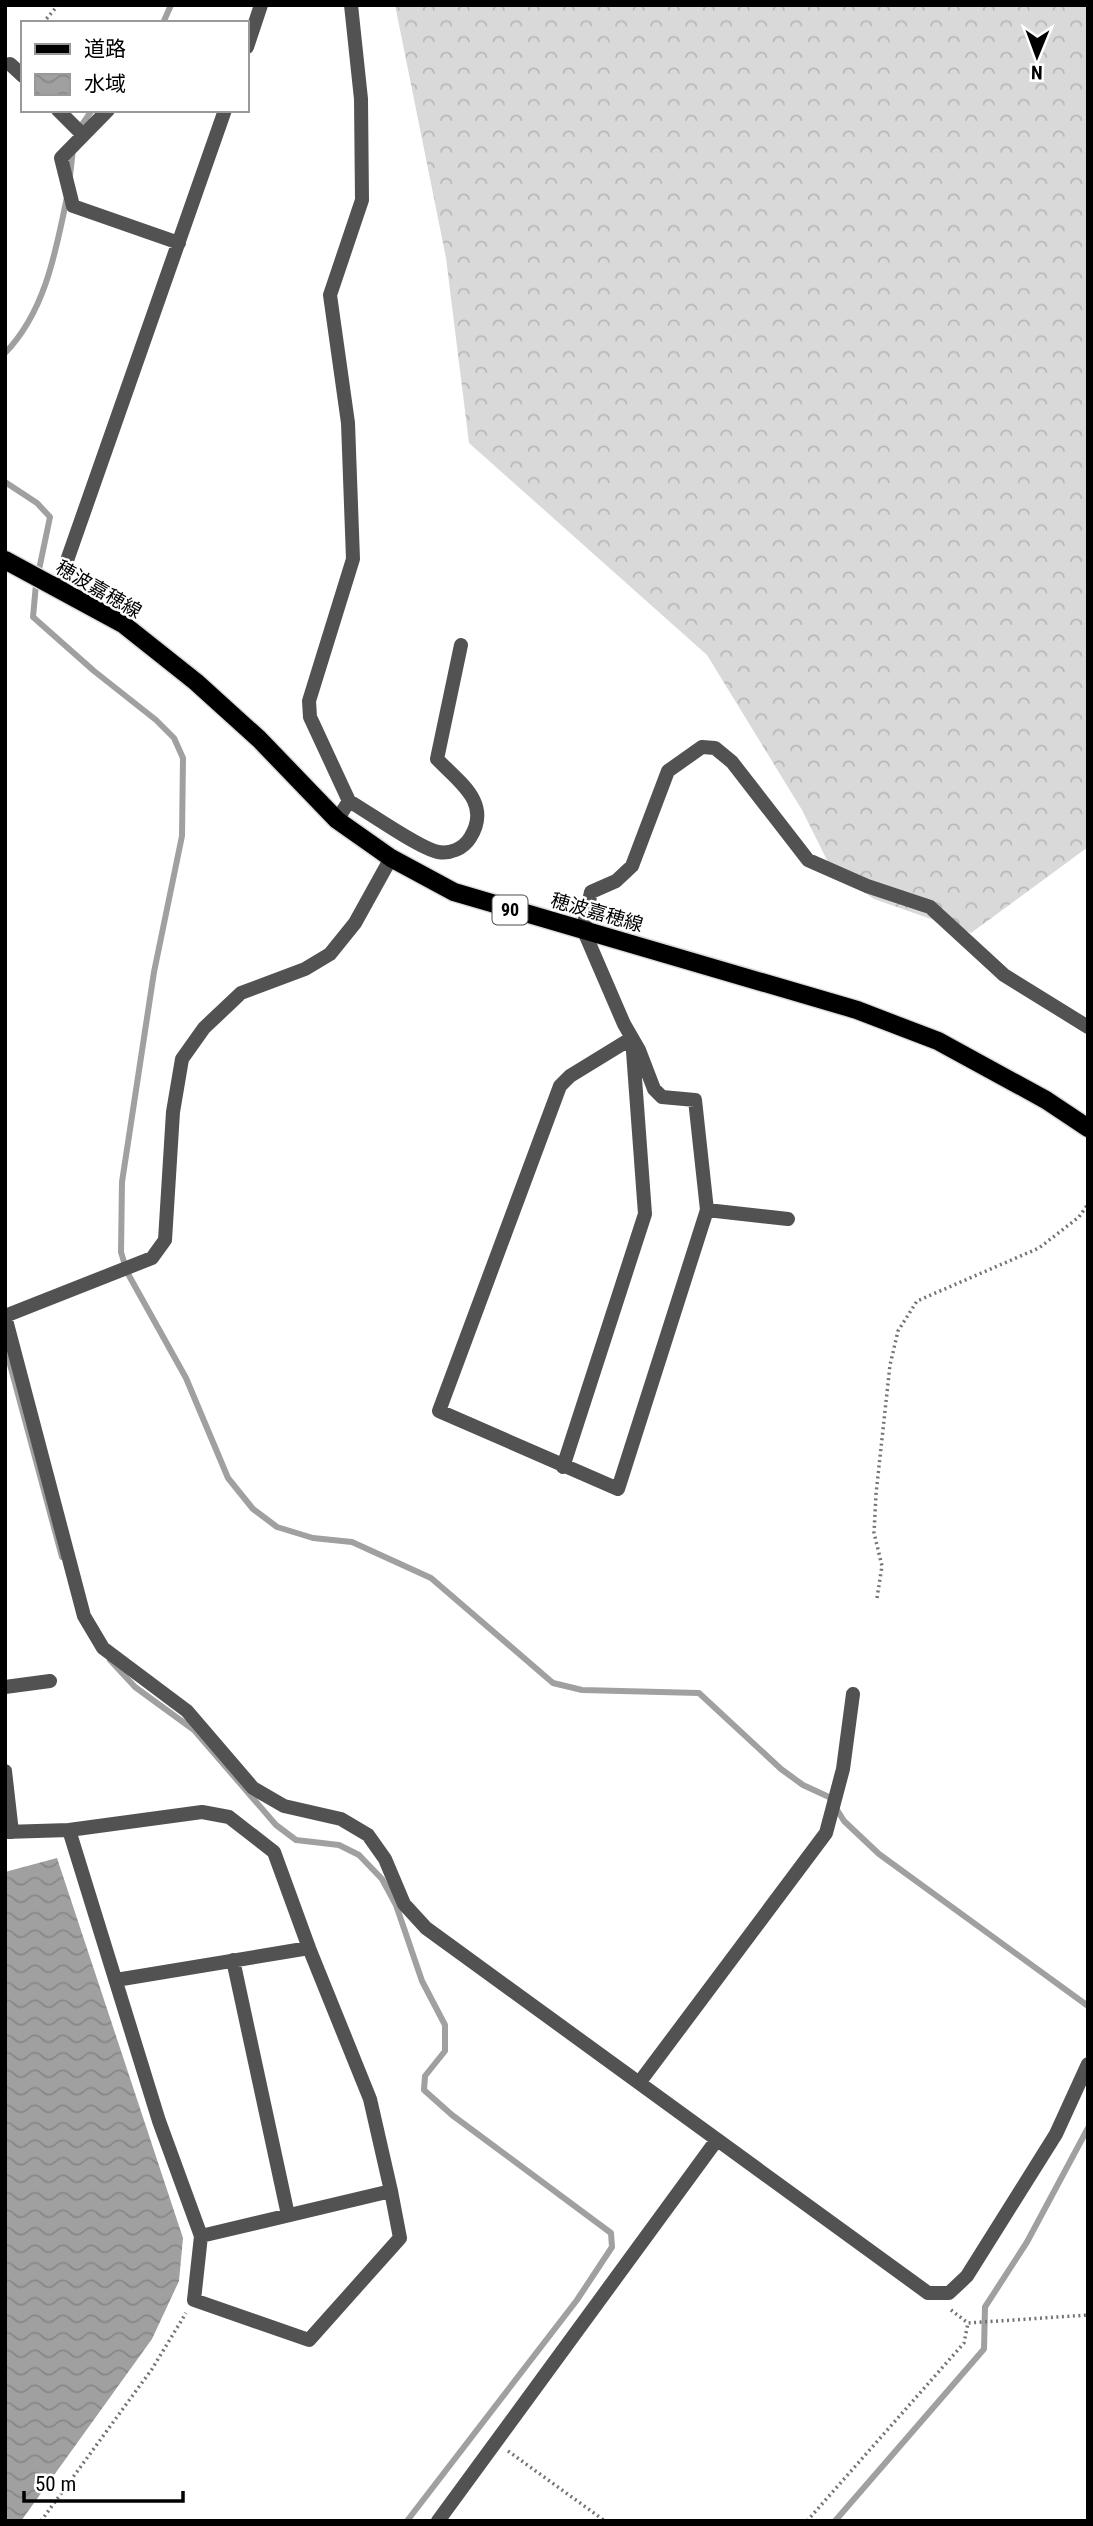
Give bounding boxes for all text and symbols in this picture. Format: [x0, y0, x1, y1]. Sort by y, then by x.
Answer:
legend [21, 21, 248, 112]
north arrow [1002, 21, 1072, 91]
text: 道路 [84, 37, 126, 61]
text: N [1031, 61, 1043, 84]
text: 水域 [84, 72, 126, 96]
street label: 穂波嘉穂線 [52, 556, 146, 623]
street label: 穂波嘉穂線 [548, 888, 646, 937]
road number: 90 [492, 896, 528, 925]
scale bar [24, 2460, 184, 2504]
text: 50 m [35, 2472, 76, 2496]

